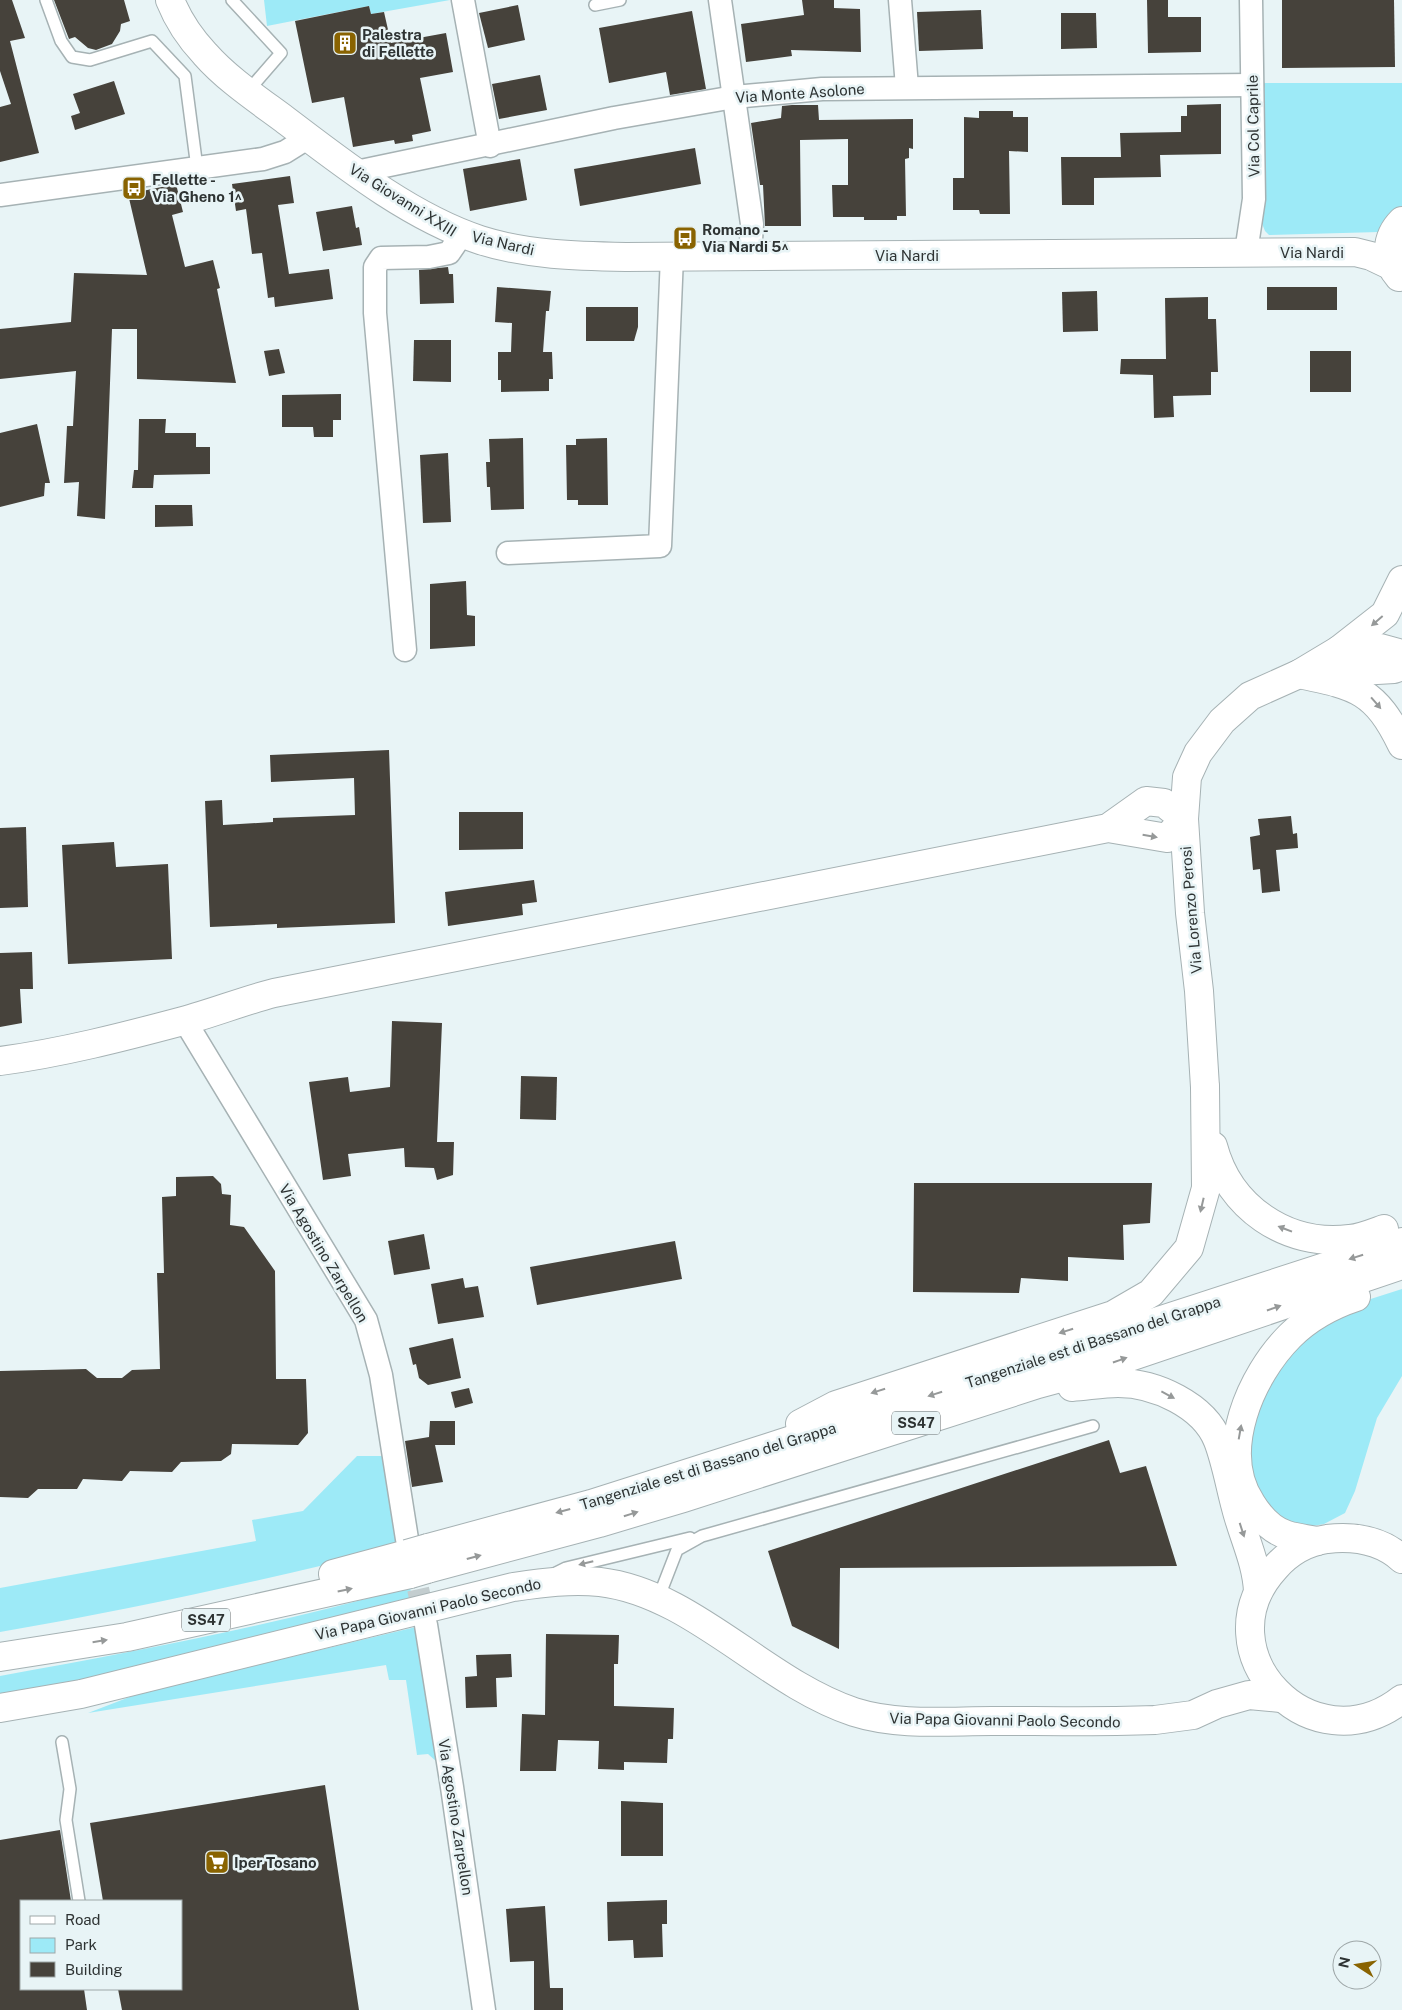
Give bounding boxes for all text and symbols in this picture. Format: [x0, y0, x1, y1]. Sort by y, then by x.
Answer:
place label: Palestra di Fellette [362, 26, 434, 60]
building icon: Palestra di Fellette [332, 30, 358, 56]
street label: Via Col Caprile [1244, 75, 1262, 177]
street label: Via Monte Asolone [735, 80, 865, 106]
street label: Via Giovanni XXIII [346, 160, 460, 240]
place label: Fellette - Via Gheno 1^ [152, 171, 242, 205]
bus stop icon: Fellette - Via Gheno 1^ [121, 175, 147, 201]
place label: Romano - Via Nardi 5^ [702, 221, 789, 255]
bus stop icon: Romano - Via Nardi 5^ [672, 225, 698, 251]
street label: Via Nardi [470, 228, 536, 258]
street label: Via Nardi [1280, 244, 1344, 261]
street label: Via Nardi [875, 247, 939, 264]
one-way arrow [1371, 615, 1384, 626]
one-way arrow [1370, 697, 1381, 710]
one-way arrow [1142, 832, 1158, 840]
street label: Via Lorenzo Perosi [1177, 845, 1205, 975]
street label: Via Agostino Zarpellon [276, 1181, 372, 1325]
one-way arrow [1198, 1198, 1206, 1213]
one-way arrow [1277, 1225, 1292, 1233]
one-way arrow [1348, 1254, 1363, 1261]
street label: Tangenziale est di Bassano del Grappa [964, 1293, 1222, 1391]
one-way arrow [1266, 1304, 1281, 1311]
one-way arrow [1058, 1327, 1073, 1335]
one-way arrow [1113, 1356, 1128, 1364]
one-way arrow [870, 1388, 885, 1396]
one-way arrow [927, 1390, 942, 1398]
one-way arrow [1160, 1391, 1175, 1399]
road number: SS47 [892, 1412, 940, 1435]
street label: Tangenziale est di Bassano del Grappa [578, 1419, 838, 1513]
one-way arrow [1237, 1424, 1245, 1440]
one-way arrow [555, 1507, 570, 1515]
one-way arrow [624, 1509, 639, 1517]
one-way arrow [1238, 1523, 1246, 1538]
one-way arrow [467, 1552, 482, 1560]
one-way arrow [578, 1559, 593, 1567]
street label: Via Papa Giovanni Paolo Secondo [313, 1575, 543, 1643]
one-way arrow [337, 1585, 353, 1593]
road number: SS47 [182, 1608, 230, 1632]
one-way arrow [92, 1637, 108, 1645]
street label: Via Papa Giovanni Paolo Secondo [889, 1709, 1121, 1731]
street label: Via Agostino Zarpellon [435, 1738, 477, 1896]
supermarket icon: Iper Tosano [204, 1849, 230, 1875]
place label: Iper Tosano [234, 1854, 317, 1871]
legend [20, 1900, 182, 1990]
text: Road [65, 1911, 101, 1928]
text: Park [65, 1936, 97, 1953]
north arrow [1332, 1940, 1382, 1990]
text: N [1335, 1955, 1353, 1969]
text: Building [65, 1961, 123, 1978]

